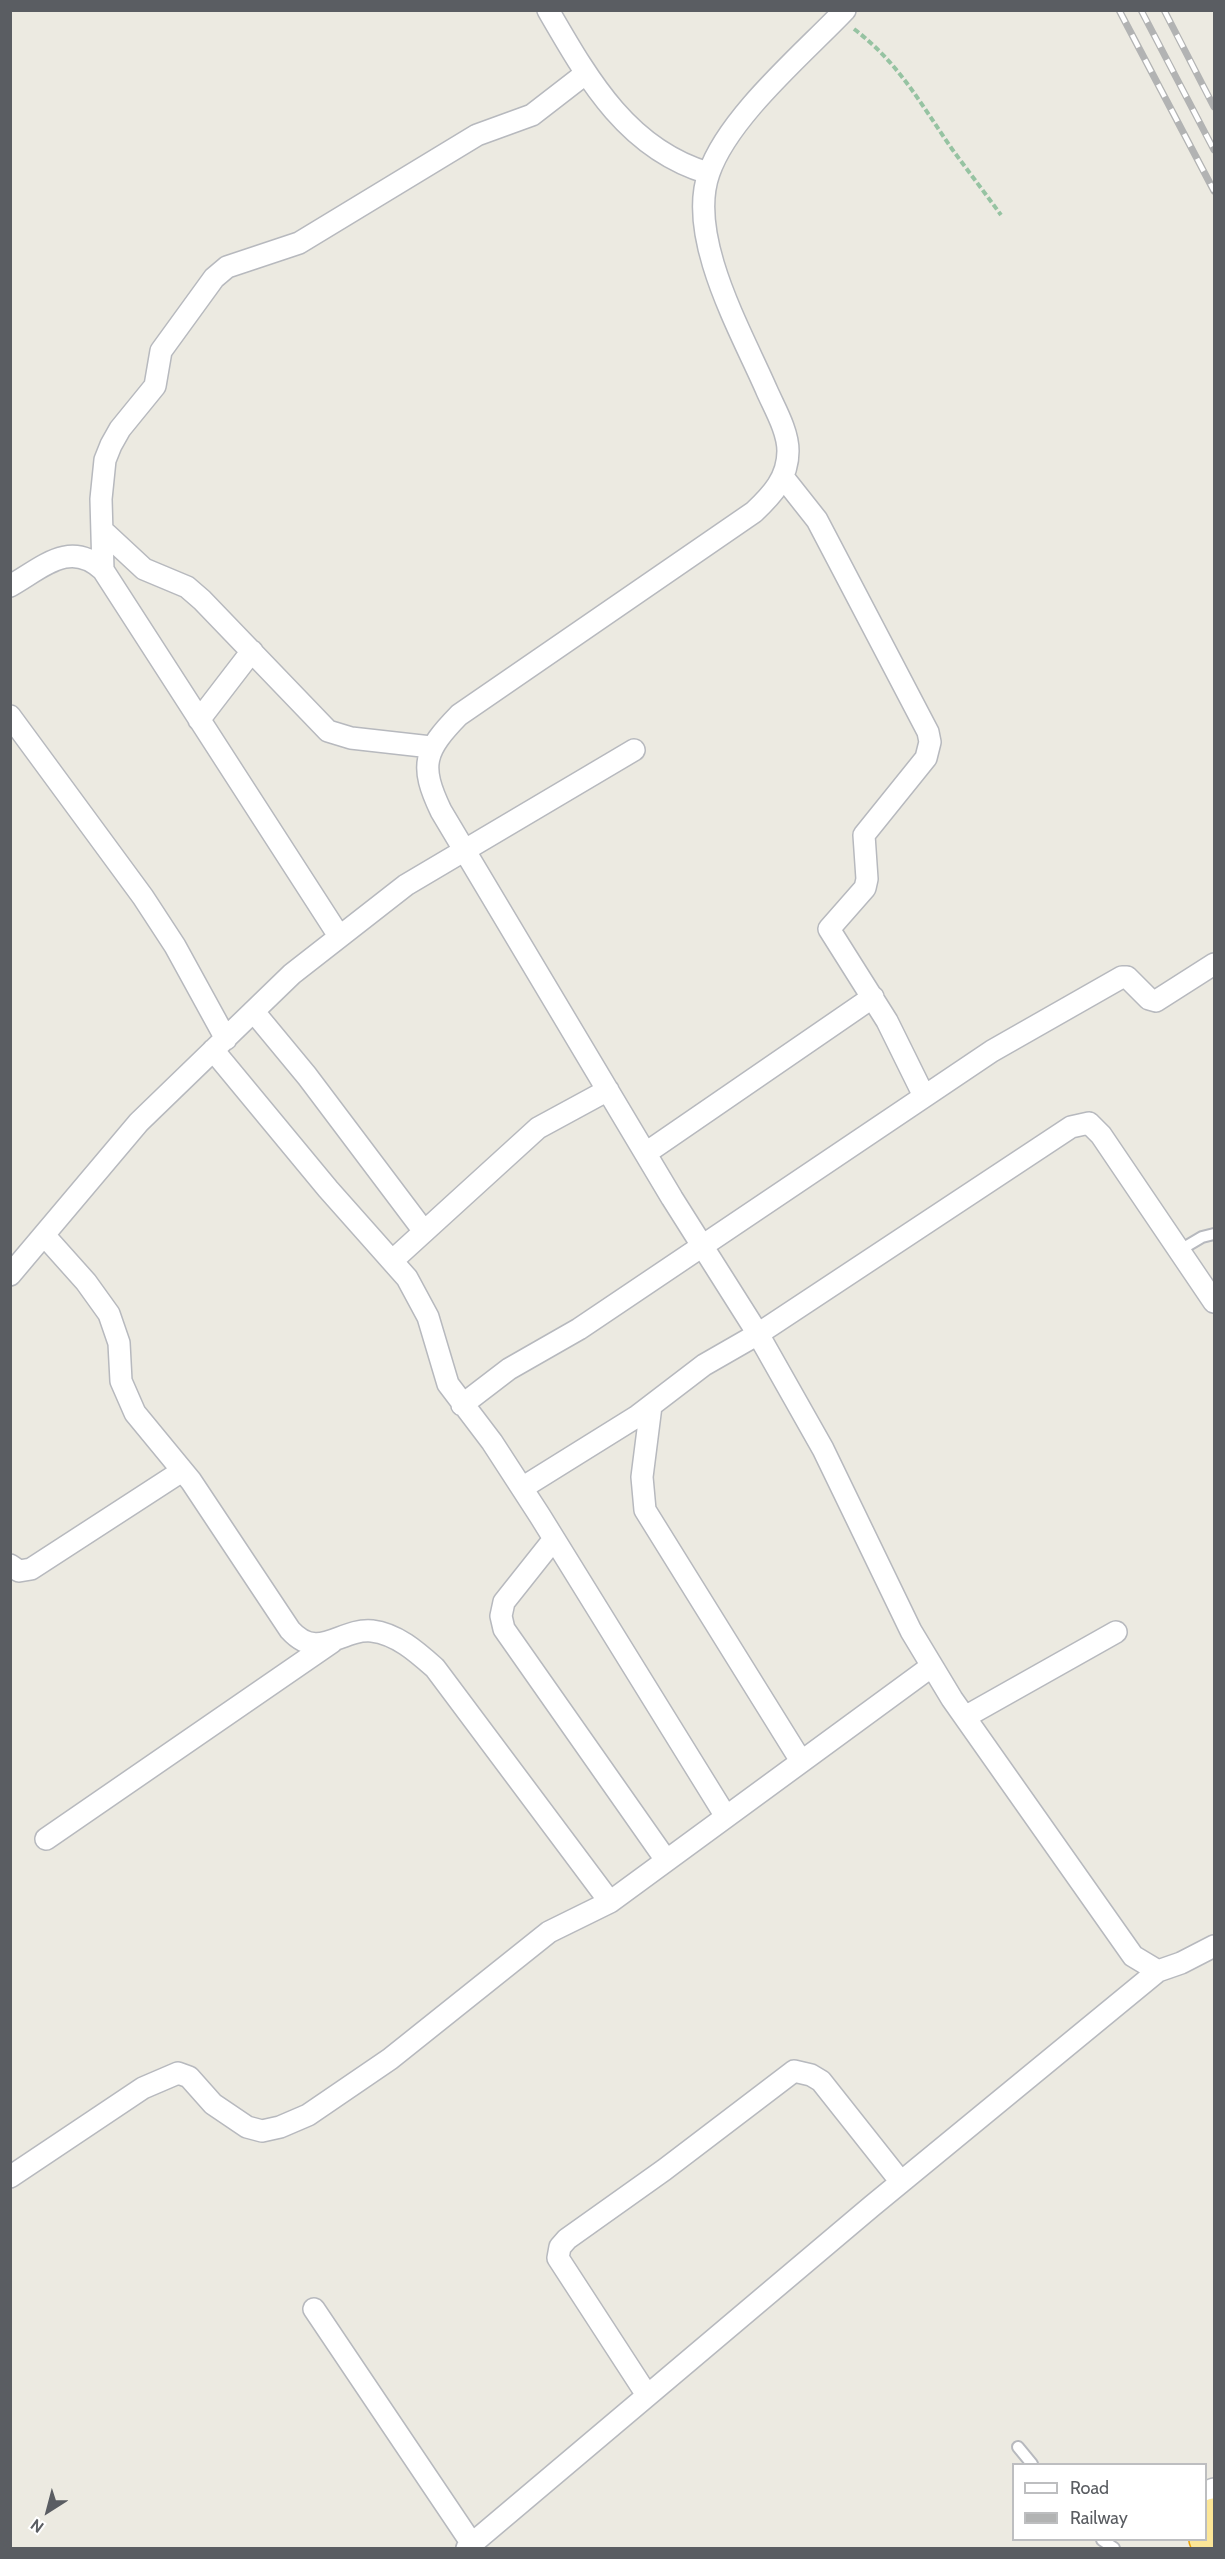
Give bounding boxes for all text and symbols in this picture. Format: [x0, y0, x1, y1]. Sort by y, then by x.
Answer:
legend [1012, 2463, 1207, 2541]
text: Road [1070, 2477, 1109, 2499]
north arrow [18, 2481, 78, 2541]
text: Railway [1070, 2507, 1128, 2529]
text: N [27, 2515, 47, 2537]

